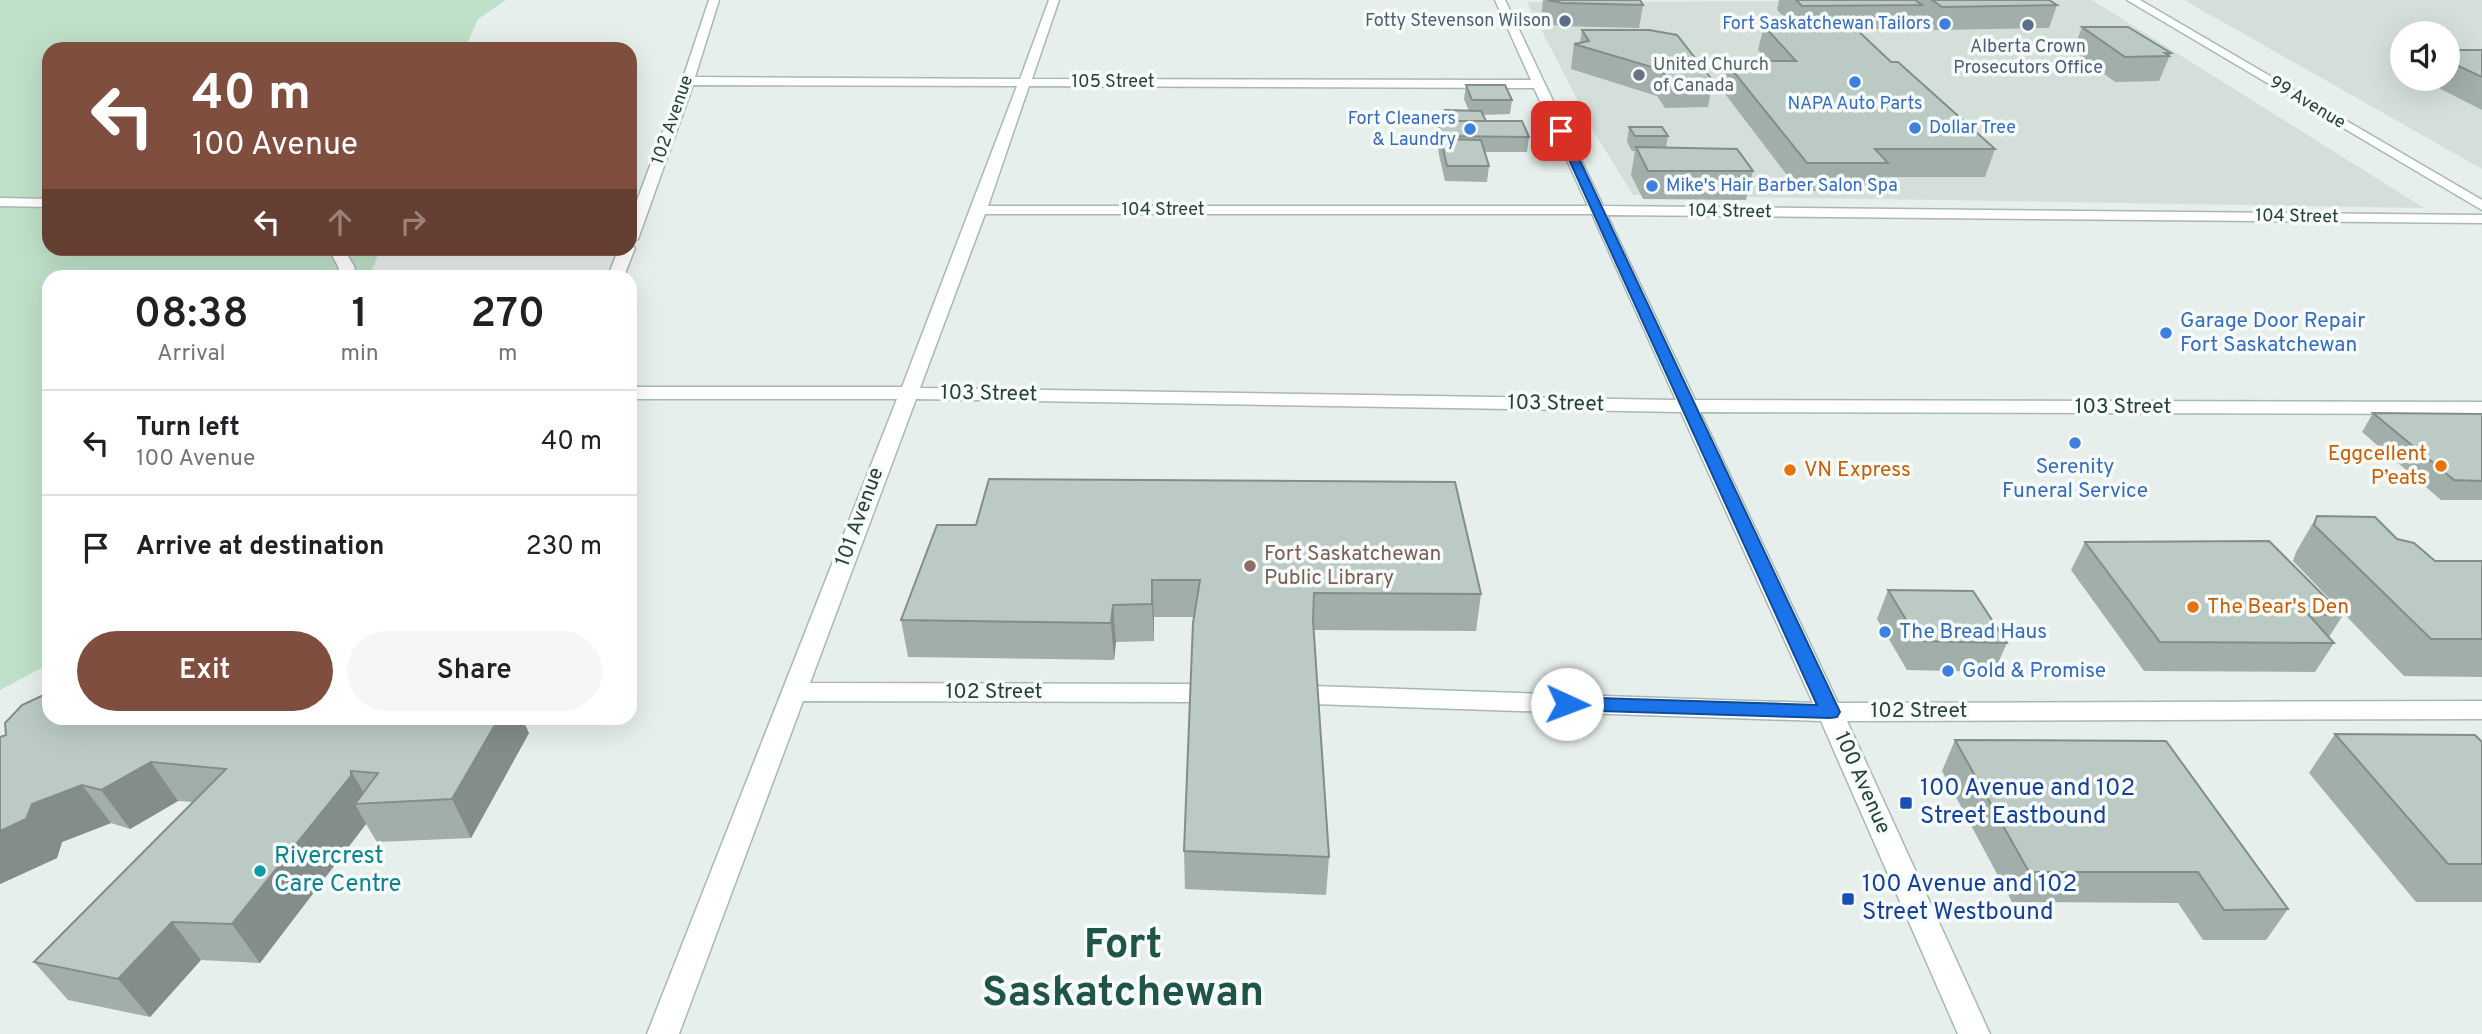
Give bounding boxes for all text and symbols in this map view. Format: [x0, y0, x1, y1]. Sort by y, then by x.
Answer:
place label: Fotty Stevenson Wilson [1365, 10, 1551, 33]
marker: Fotty Stevenson Wilson [1557, 13, 1573, 29]
place label: Fort Saskatchewan Tailors [1722, 13, 1931, 36]
marker: Fort Saskatchewan Tailors [1937, 16, 1953, 32]
marker: Alberta Crown Prosecutors Office [2020, 17, 2036, 33]
map controls [2390, 21, 2460, 91]
button: sound [2390, 21, 2460, 91]
place label: Alberta Crown Prosecutors Office [1953, 36, 2103, 80]
place label: United Church of Canada [1653, 54, 1769, 98]
text: 40 m [192, 65, 311, 127]
marker: United Church of Canada [1631, 67, 1647, 83]
icon: left [77, 70, 168, 161]
street label: 105 Street [1071, 71, 1155, 94]
street label: 99 Avenue [2265, 71, 2349, 135]
street label: 102 Avenue [647, 72, 699, 168]
marker: NAPA Auto Parts [1847, 74, 1863, 90]
place label: NAPA Auto Parts [1788, 93, 1922, 116]
pin [1531, 101, 1591, 161]
place label: Fort Cleaners & Laundry [1348, 108, 1456, 152]
icon: arrive [1542, 112, 1580, 150]
place label: Dollar Tree [1929, 117, 2016, 140]
marker: Dollar Tree [1907, 120, 1923, 136]
marker: Fort Cleaners & Laundry [1462, 121, 1478, 137]
text: 100 Avenue [192, 126, 358, 166]
place label: Mike's Hair Barber Salon Spa [1666, 175, 1898, 198]
marker: Mike's Hair Barber Salon Spa [1644, 178, 1660, 194]
street label: 104 Street [1121, 199, 1205, 222]
street label: 104 Street [1688, 200, 1772, 224]
icon: left [248, 203, 286, 241]
icon: ahead [321, 203, 359, 241]
icon: right [394, 203, 432, 241]
street label: 104 Street [2255, 205, 2339, 229]
text: 08:38 [134, 289, 249, 342]
text: 1 [351, 289, 368, 342]
text: 270 [471, 289, 545, 342]
place label: Garage Door Repair Fort Saskatchewan [2180, 308, 2365, 359]
marker: Garage Door Repair Fort Saskatchewan [2158, 325, 2174, 341]
text: Arrival [157, 340, 226, 369]
text: min [340, 340, 379, 369]
text: m [498, 340, 518, 369]
street label: 103 Street [940, 380, 1038, 408]
street label: 103 Street [1507, 390, 1605, 418]
street label: 103 Street [2075, 394, 2171, 421]
text: Turn left [136, 412, 240, 445]
icon: left [77, 424, 115, 462]
text: 40 m [541, 426, 602, 459]
marker: Serenity Funeral Service [2067, 435, 2083, 451]
place label: Eggcellent P’eats [2328, 441, 2427, 492]
text: 100 Avenue [136, 445, 255, 474]
place label: Serenity Funeral Service [2002, 454, 2148, 505]
place label: VN Express [1804, 457, 1911, 484]
marker: Eggcellent P’eats [2433, 458, 2449, 474]
marker: VN Express [1782, 462, 1798, 478]
street label: 101 Avenue [830, 464, 890, 570]
icon: arrive [77, 529, 115, 567]
text: Arrive at destination [136, 531, 384, 564]
text: 230 m [526, 531, 602, 564]
place label: Fort Saskatchewan Public Library [1264, 541, 1441, 592]
marker: Fort Saskatchewan Public Library [1242, 558, 1258, 574]
place label: The Bear's Den [2207, 594, 2349, 621]
marker: The Bear's Den [2185, 599, 2201, 615]
place label: The Bread Haus [1899, 619, 2047, 646]
marker: The Bread Haus [1877, 624, 1893, 640]
button: Exit [77, 631, 333, 711]
button: Share [347, 631, 602, 711]
place label: Gold & Promise [1962, 658, 2106, 685]
marker: Gold & Promise [1940, 663, 1956, 679]
position arrow [1530, 667, 1604, 741]
street label: 102 Street [946, 679, 1042, 706]
street label: 102 Street [1871, 698, 1967, 725]
street label: 100 Avenue [1828, 728, 1896, 838]
place label: 100 Avenue and 102 Street Eastbound [1920, 774, 2135, 832]
marker: 100 Avenue and 102 Street Eastbound [1898, 795, 1914, 811]
place label: Rivercrest Care Centre [274, 842, 401, 900]
marker: Rivercrest Care Centre [252, 863, 268, 879]
place label: 100 Avenue and 102 Street Westbound [1862, 870, 2077, 928]
marker: 100 Avenue and 102 Street Westbound [1840, 891, 1856, 907]
district label: Fort Saskatchewan [982, 920, 1264, 1021]

